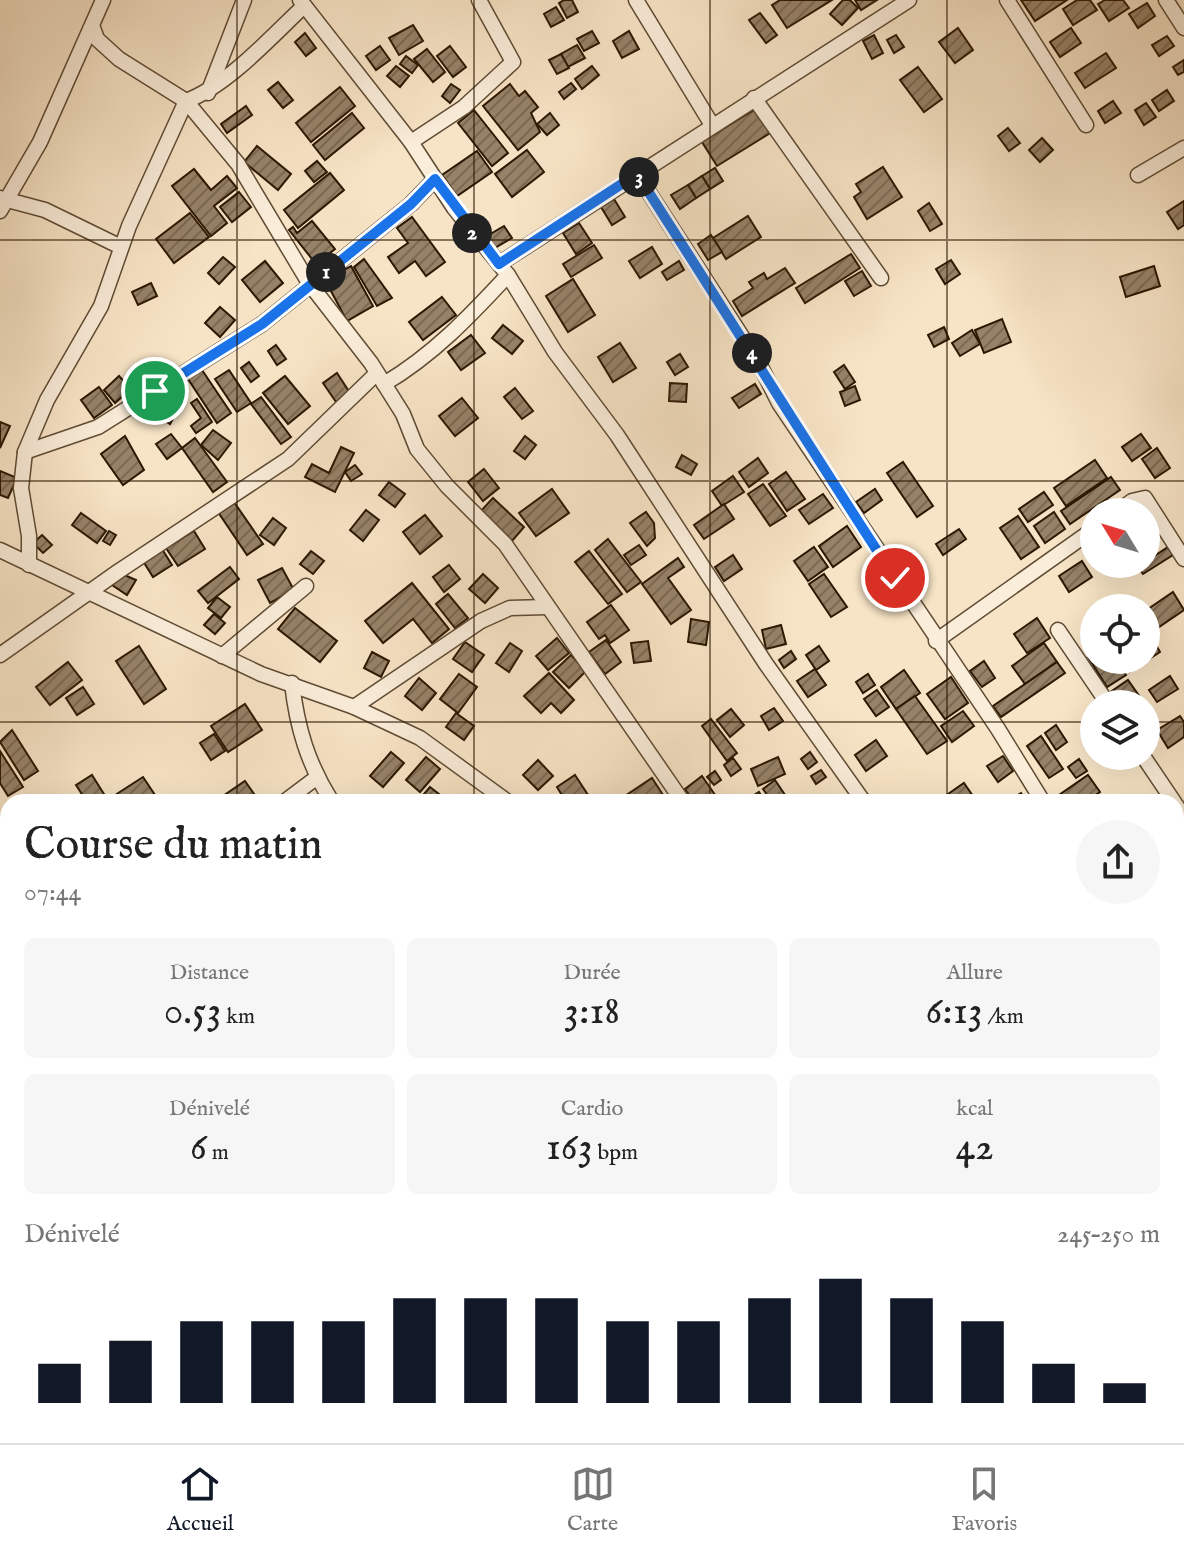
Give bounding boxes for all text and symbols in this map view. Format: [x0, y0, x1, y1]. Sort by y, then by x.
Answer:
pin: 3 [619, 157, 659, 197]
text: 3 [635, 163, 643, 191]
pin: 2 [452, 213, 492, 253]
text: 2 [467, 219, 477, 247]
pin: 1 [306, 252, 346, 292]
text: 1 [322, 258, 330, 286]
pin: 4 [732, 333, 772, 373]
text: 4 [747, 339, 757, 367]
pin [121, 357, 189, 425]
icon: arrive [133, 369, 177, 413]
north arrow [1080, 498, 1160, 578]
map controls [1080, 498, 1160, 770]
pin [861, 544, 929, 612]
icon: check [873, 556, 917, 600]
button: locate [1080, 594, 1160, 674]
button: layers [1080, 690, 1160, 770]
text: Course du matin [24, 818, 322, 874]
button: share [1076, 820, 1160, 904]
text: 07:44 [24, 876, 81, 909]
text: Distance [170, 959, 249, 987]
text: Durée [563, 959, 621, 987]
text: Allure [946, 959, 1003, 987]
text: 0.53 [164, 987, 221, 1038]
text: 3:18 [564, 987, 620, 1038]
text: 6:13 [925, 987, 983, 1038]
text: km [221, 1003, 255, 1031]
text: /km [983, 1003, 1024, 1031]
text: Dénivelé [169, 1095, 250, 1123]
text: Cardio [561, 1095, 623, 1123]
text: kcal [956, 1095, 993, 1123]
text: 6 [190, 1123, 207, 1174]
text: 163 [546, 1123, 593, 1174]
text: 42 [955, 1123, 994, 1174]
text: m [207, 1139, 229, 1167]
text: bpm [593, 1139, 638, 1167]
text: Dénivelé [24, 1218, 120, 1251]
text: 245–250 m [1057, 1218, 1160, 1251]
tab: Accueil [167, 1462, 234, 1538]
tab: Carte [567, 1462, 618, 1538]
tab: Favoris [951, 1462, 1017, 1538]

